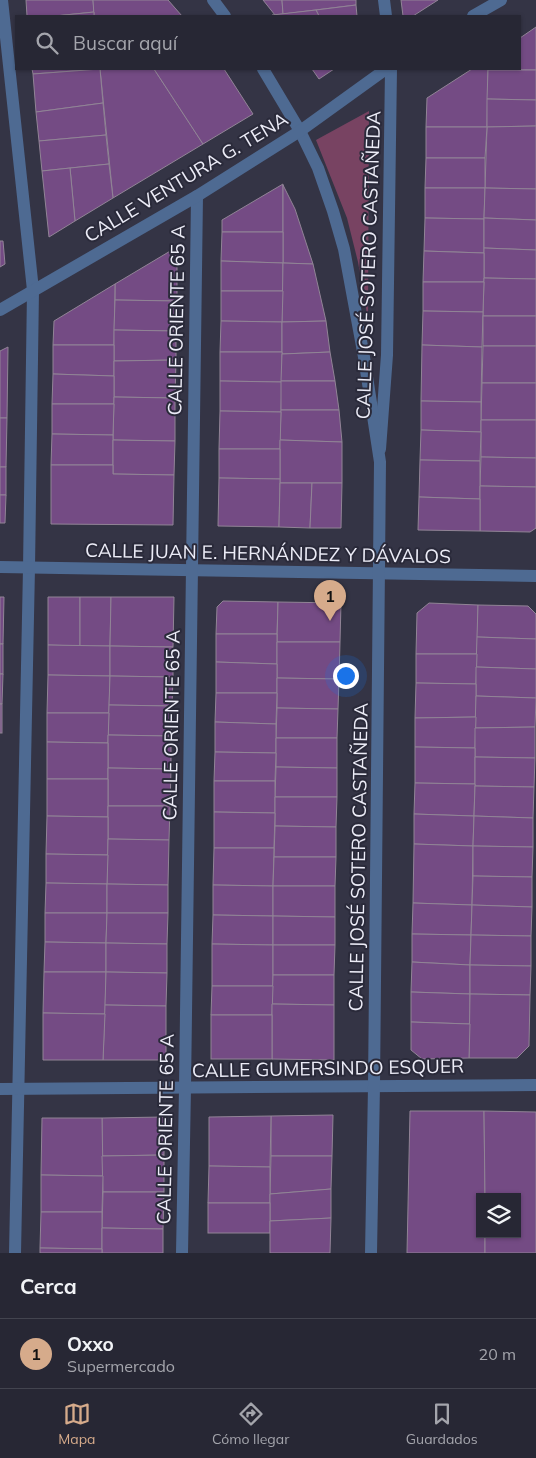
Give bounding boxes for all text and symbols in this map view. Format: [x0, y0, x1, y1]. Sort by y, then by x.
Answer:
search box [15, 15, 521, 70]
icon: search [33, 29, 61, 57]
text: Buscar aquí [73, 31, 177, 55]
street label: CALLE VENTURA G. TENA [80, 107, 292, 247]
street label: CALLE JOSÉ SOTERO CASTAÑEDA [351, 110, 385, 420]
street label: CALLE ORIENTE 65 A [162, 224, 190, 416]
street label: CALLE JUAN E. HERNÁNDEZ Y DÁVALOS [85, 538, 451, 568]
pin: 1 [314, 580, 346, 621]
street label: CALLE ORIENTE 65 A [157, 629, 185, 821]
your location [333, 663, 359, 689]
street label: CALLE JOSÉ SOTERO CASTAÑEDA [343, 702, 373, 1012]
street label: CALLE ORIENTE 65 A [151, 1033, 179, 1225]
street label: CALLE GUMERSINDO ESQUER [192, 1054, 464, 1082]
map controls [476, 1193, 521, 1238]
button: layers [476, 1193, 521, 1238]
text: Cerca [20, 1273, 77, 1299]
text: Oxxo [67, 1332, 114, 1356]
text: 1 [31, 1344, 41, 1364]
text: 20 m [479, 1344, 516, 1364]
text: Supermercado [67, 1356, 175, 1376]
tab: Mapa [58, 1400, 96, 1448]
tab: Cómo llegar [212, 1400, 289, 1448]
tab: Guardados [406, 1400, 478, 1448]

